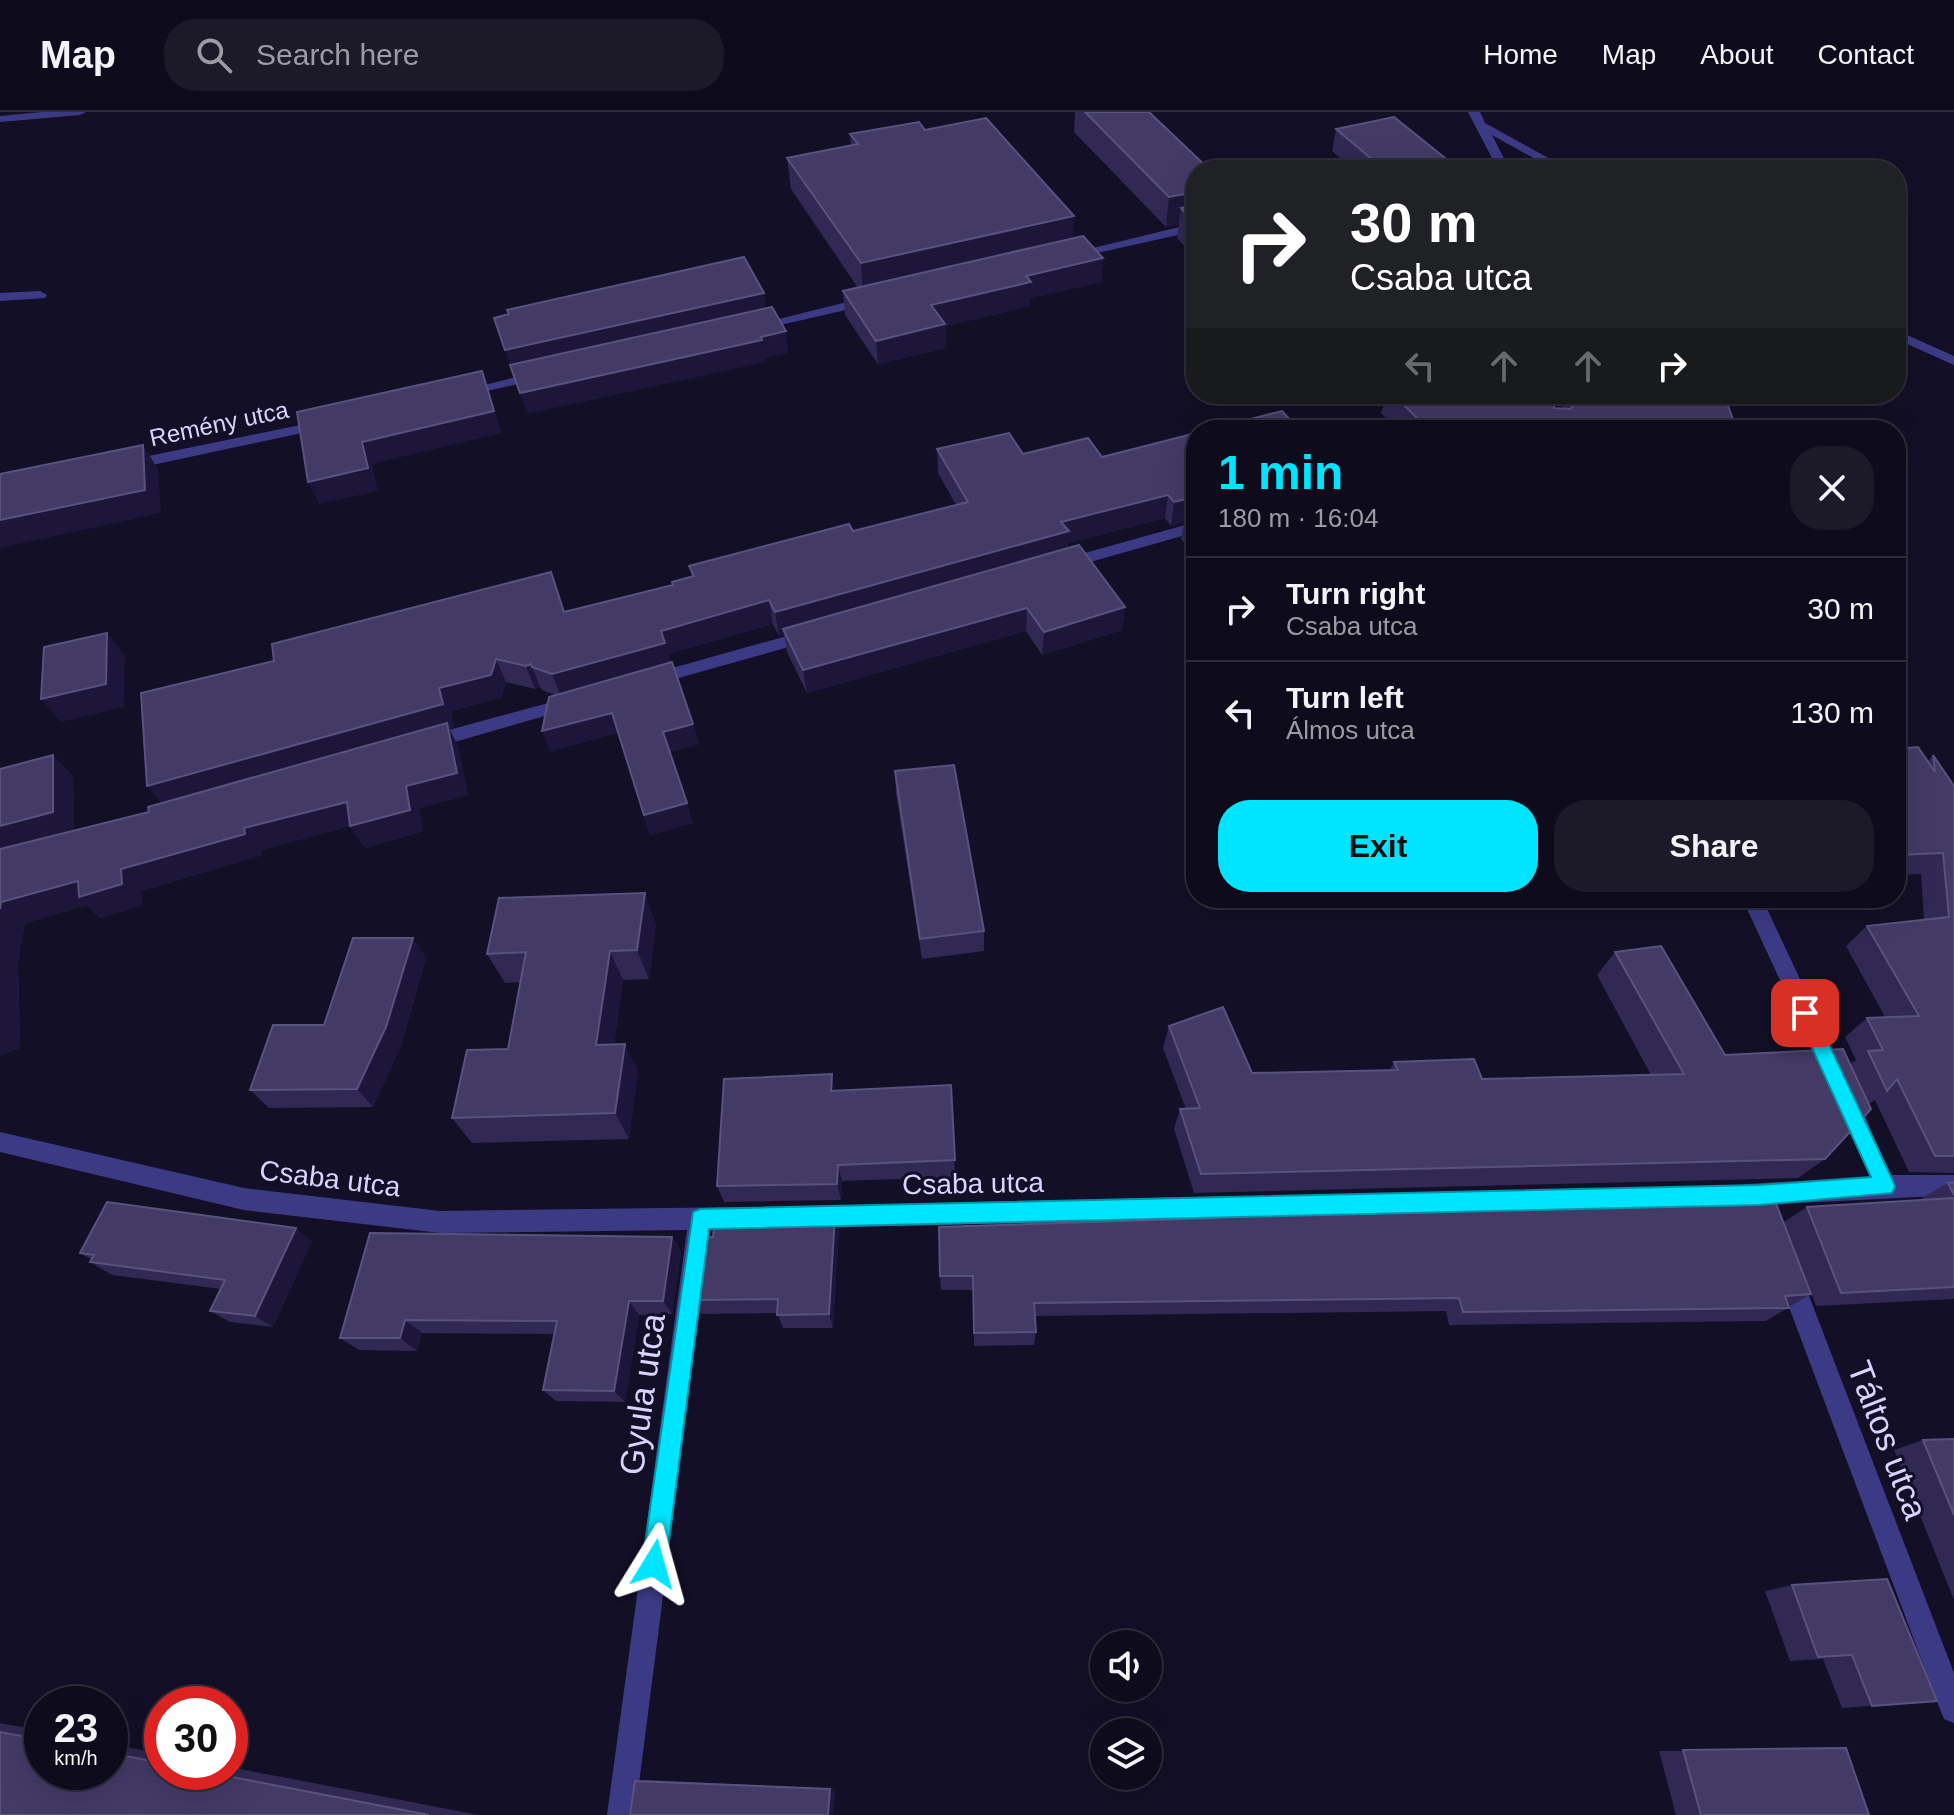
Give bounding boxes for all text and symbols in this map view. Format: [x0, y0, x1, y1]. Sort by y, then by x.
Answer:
search box [164, 19, 724, 91]
icon: search [192, 33, 236, 77]
text: Map [40, 34, 116, 76]
text: Search here [256, 38, 419, 71]
text: Home [1483, 39, 1558, 70]
text: Map [1602, 39, 1656, 70]
text: About [1700, 39, 1774, 70]
text: Contact [1818, 39, 1914, 70]
text: 30 m [1350, 191, 1478, 254]
icon: right [1218, 192, 1322, 296]
text: Csaba utca [1350, 257, 1532, 298]
icon: left [1398, 344, 1442, 388]
icon: ahead [1482, 344, 1526, 388]
icon: ahead [1566, 344, 1610, 388]
icon: right [1650, 344, 1694, 388]
street label: Remény utca [147, 395, 291, 451]
text: 1 min [1218, 446, 1343, 499]
button: close [1790, 446, 1874, 530]
text: 180 m · 16:04 [1218, 503, 1378, 533]
text: Turn right [1286, 577, 1425, 610]
icon: right [1218, 587, 1262, 631]
text: 30 m [1807, 592, 1874, 625]
text: Csaba utca [1286, 611, 1418, 641]
text: Turn left [1286, 681, 1404, 714]
icon: left [1218, 691, 1262, 735]
text: 130 m [1791, 696, 1874, 729]
text: Álmos utca [1286, 715, 1415, 745]
button: Exit [1218, 800, 1538, 892]
button: Share [1554, 800, 1874, 892]
pin [1771, 979, 1839, 1047]
icon: arrive [1783, 991, 1827, 1035]
street label: Csaba utca [258, 1154, 403, 1203]
street label: Csaba utca [902, 1167, 1045, 1200]
street label: Gyula utca [612, 1311, 672, 1477]
street label: Táltos utca [1840, 1356, 1936, 1525]
position arrow [612, 1522, 696, 1606]
map controls [1090, 1630, 1162, 1790]
button: sound [1090, 1630, 1162, 1702]
speed limit sign: 30 [144, 1686, 248, 1790]
text: 23 [54, 1706, 98, 1750]
button: layers [1090, 1718, 1162, 1790]
text: km/h [54, 1747, 98, 1769]

